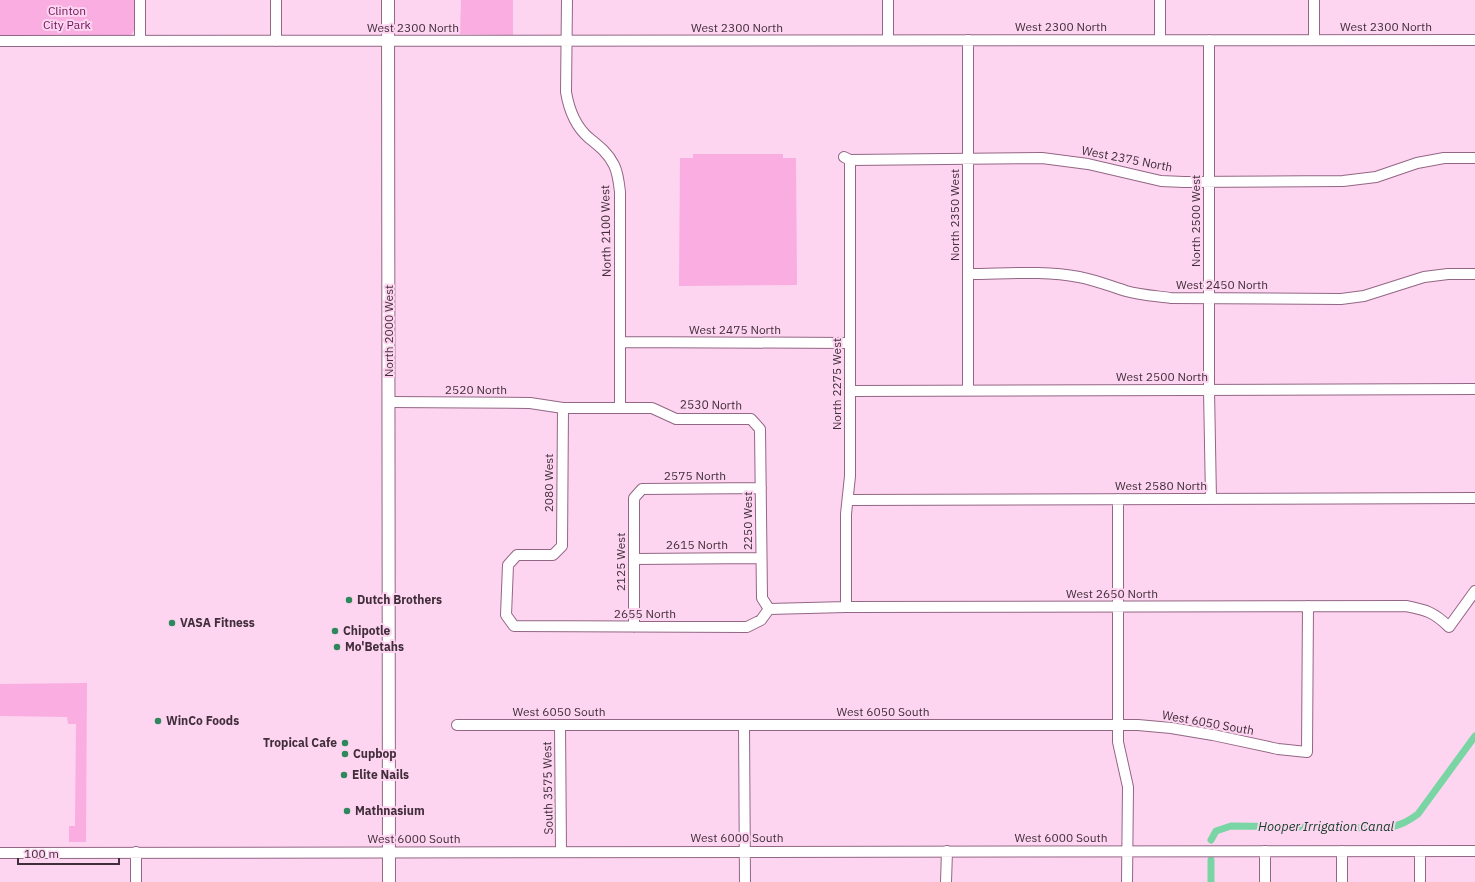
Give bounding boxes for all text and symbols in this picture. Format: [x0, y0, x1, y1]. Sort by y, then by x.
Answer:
park label: Clinton City Park [43, 3, 92, 32]
street label: West 2300 North [1015, 19, 1107, 34]
street label: West 2300 North [1340, 19, 1432, 34]
street label: West 2300 North [367, 20, 459, 35]
street label: West 2300 North [691, 20, 783, 35]
street label: West 2375 North [1080, 142, 1174, 175]
street label: North 2350 West [947, 169, 962, 261]
street label: North 2500 West [1188, 175, 1203, 267]
street label: North 2100 West [597, 185, 614, 277]
street label: West 2450 North [1176, 277, 1268, 292]
street label: North 2000 West [381, 285, 396, 377]
street label: West 2475 North [689, 322, 781, 337]
street label: North 2275 West [829, 338, 844, 430]
street label: West 2500 North [1116, 369, 1208, 384]
street label: 2520 North [445, 382, 507, 397]
street label: 2530 North [680, 396, 742, 413]
street label: 2080 West [541, 454, 556, 512]
street label: 2575 North [664, 468, 726, 483]
street label: West 2580 North [1115, 478, 1207, 493]
street label: 2250 West [740, 492, 755, 550]
street label: 2125 West [613, 533, 628, 591]
street label: 2615 North [666, 537, 728, 552]
street label: West 2650 North [1066, 586, 1158, 601]
place label: Dutch Brothers [357, 592, 442, 607]
marker: Dutch Brothers [344, 595, 354, 605]
street label: 2655 North [614, 606, 676, 621]
place label: VASA Fitness [180, 615, 255, 630]
marker: VASA Fitness [167, 618, 177, 628]
place label: Chipotle [343, 623, 391, 638]
marker: Chipotle [330, 626, 340, 636]
place label: Mo'Betahs [345, 639, 404, 654]
marker: Mo'Betahs [332, 642, 342, 652]
street label: West 6050 South [512, 704, 606, 719]
street label: West 6050 South [836, 704, 930, 719]
street label: West 6050 South [1161, 707, 1255, 738]
place label: WinCo Foods [166, 713, 239, 728]
marker: WinCo Foods [153, 716, 163, 726]
place label: Tropical Cafe [263, 735, 337, 750]
marker: Tropical Cafe [340, 738, 350, 748]
street label: South 3575 West [539, 741, 556, 835]
place label: Cupbop [353, 746, 397, 761]
marker: Cupbop [340, 749, 350, 759]
place label: Elite Nails [352, 767, 409, 782]
marker: Elite Nails [339, 770, 349, 780]
place label: Mathnasium [355, 803, 425, 818]
marker: Mathnasium [342, 806, 352, 816]
water label: Hooper Irrigation Canal [1258, 818, 1395, 835]
street label: West 6000 South [690, 830, 784, 845]
street label: West 6000 South [1014, 830, 1108, 845]
street label: West 6000 South [367, 831, 461, 846]
scale bar [18, 840, 119, 866]
text: 100 m [24, 846, 59, 861]

